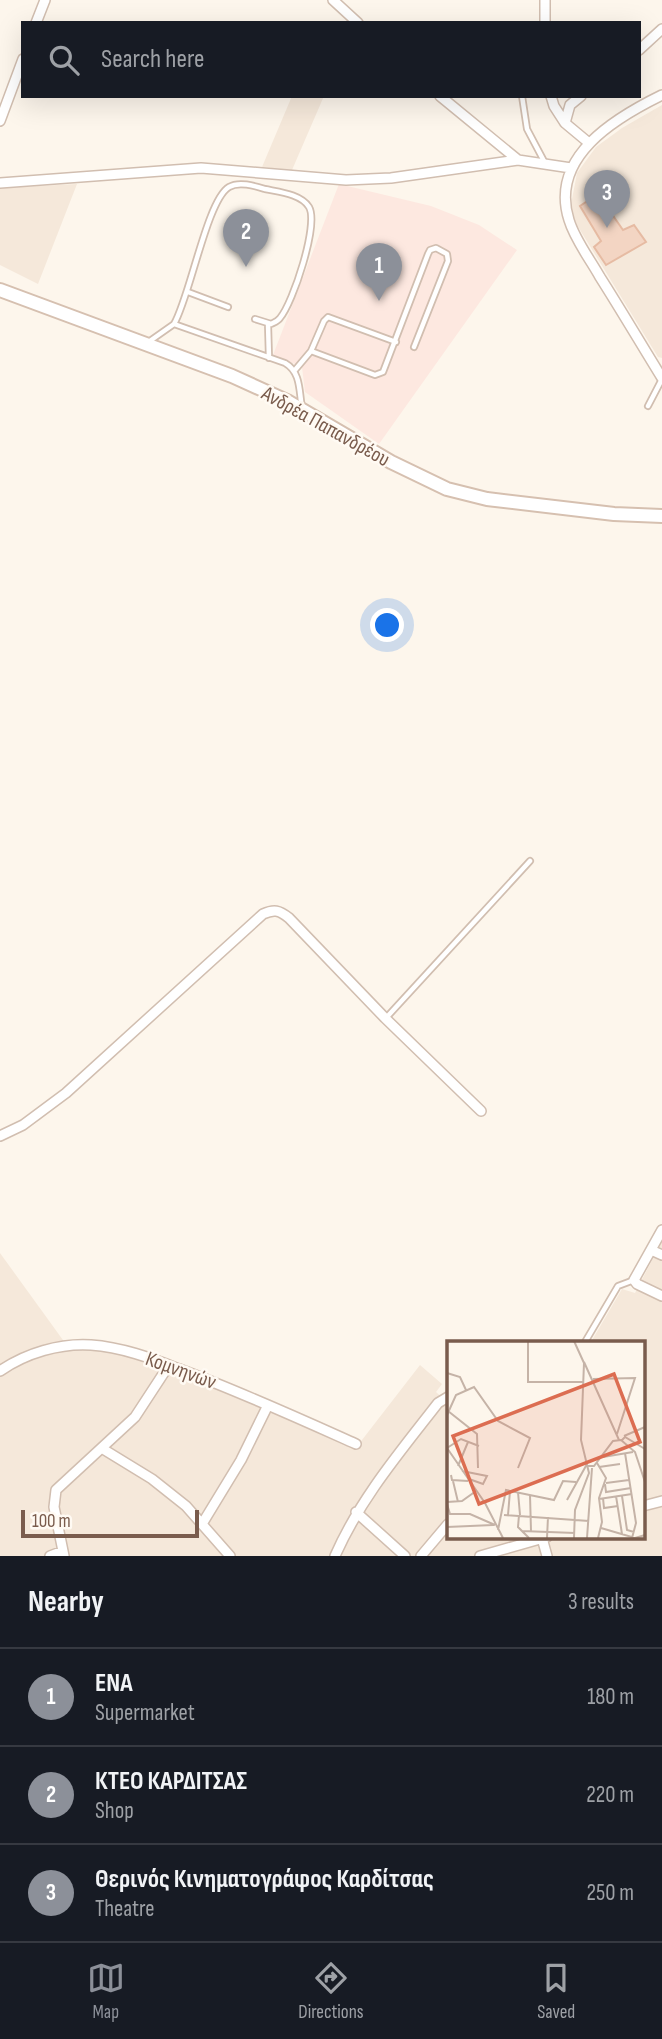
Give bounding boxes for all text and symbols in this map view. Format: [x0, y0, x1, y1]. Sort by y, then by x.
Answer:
search box [21, 21, 641, 98]
icon: search [45, 41, 83, 79]
text: Search here [101, 44, 204, 75]
pin: 3 [584, 170, 630, 228]
pin: 2 [223, 209, 269, 267]
pin: 1 [356, 243, 402, 301]
street label: Ανδρέα Παπανδρέου [256, 380, 394, 472]
your location [370, 608, 404, 642]
inset map [447, 1341, 644, 1538]
street label: Κομνηνών [142, 1346, 219, 1395]
scale bar [21, 1507, 200, 1539]
text: 100 m [32, 1510, 71, 1533]
text: Nearby [28, 1584, 104, 1620]
text: 3 results [568, 1588, 634, 1616]
text: ΕΝΑ [95, 1668, 133, 1699]
text: 1 [46, 1683, 56, 1711]
text: 180 m [587, 1683, 634, 1711]
text: Supermarket [95, 1699, 195, 1727]
text: ΚΤΕΟ ΚΑΡΔΙΤΣΑΣ [95, 1766, 247, 1797]
text: 2 [46, 1781, 56, 1809]
text: 220 m [586, 1781, 634, 1809]
text: Shop [95, 1797, 134, 1825]
text: Θερινός Κινηματογράφος Καρδίτσας [95, 1864, 434, 1895]
text: 3 [46, 1879, 56, 1907]
text: 250 m [587, 1879, 634, 1907]
text: Theatre [95, 1895, 155, 1923]
tab: Map [87, 1959, 125, 2024]
tab: Directions [298, 1959, 364, 2024]
tab: Saved [537, 1959, 575, 2024]

